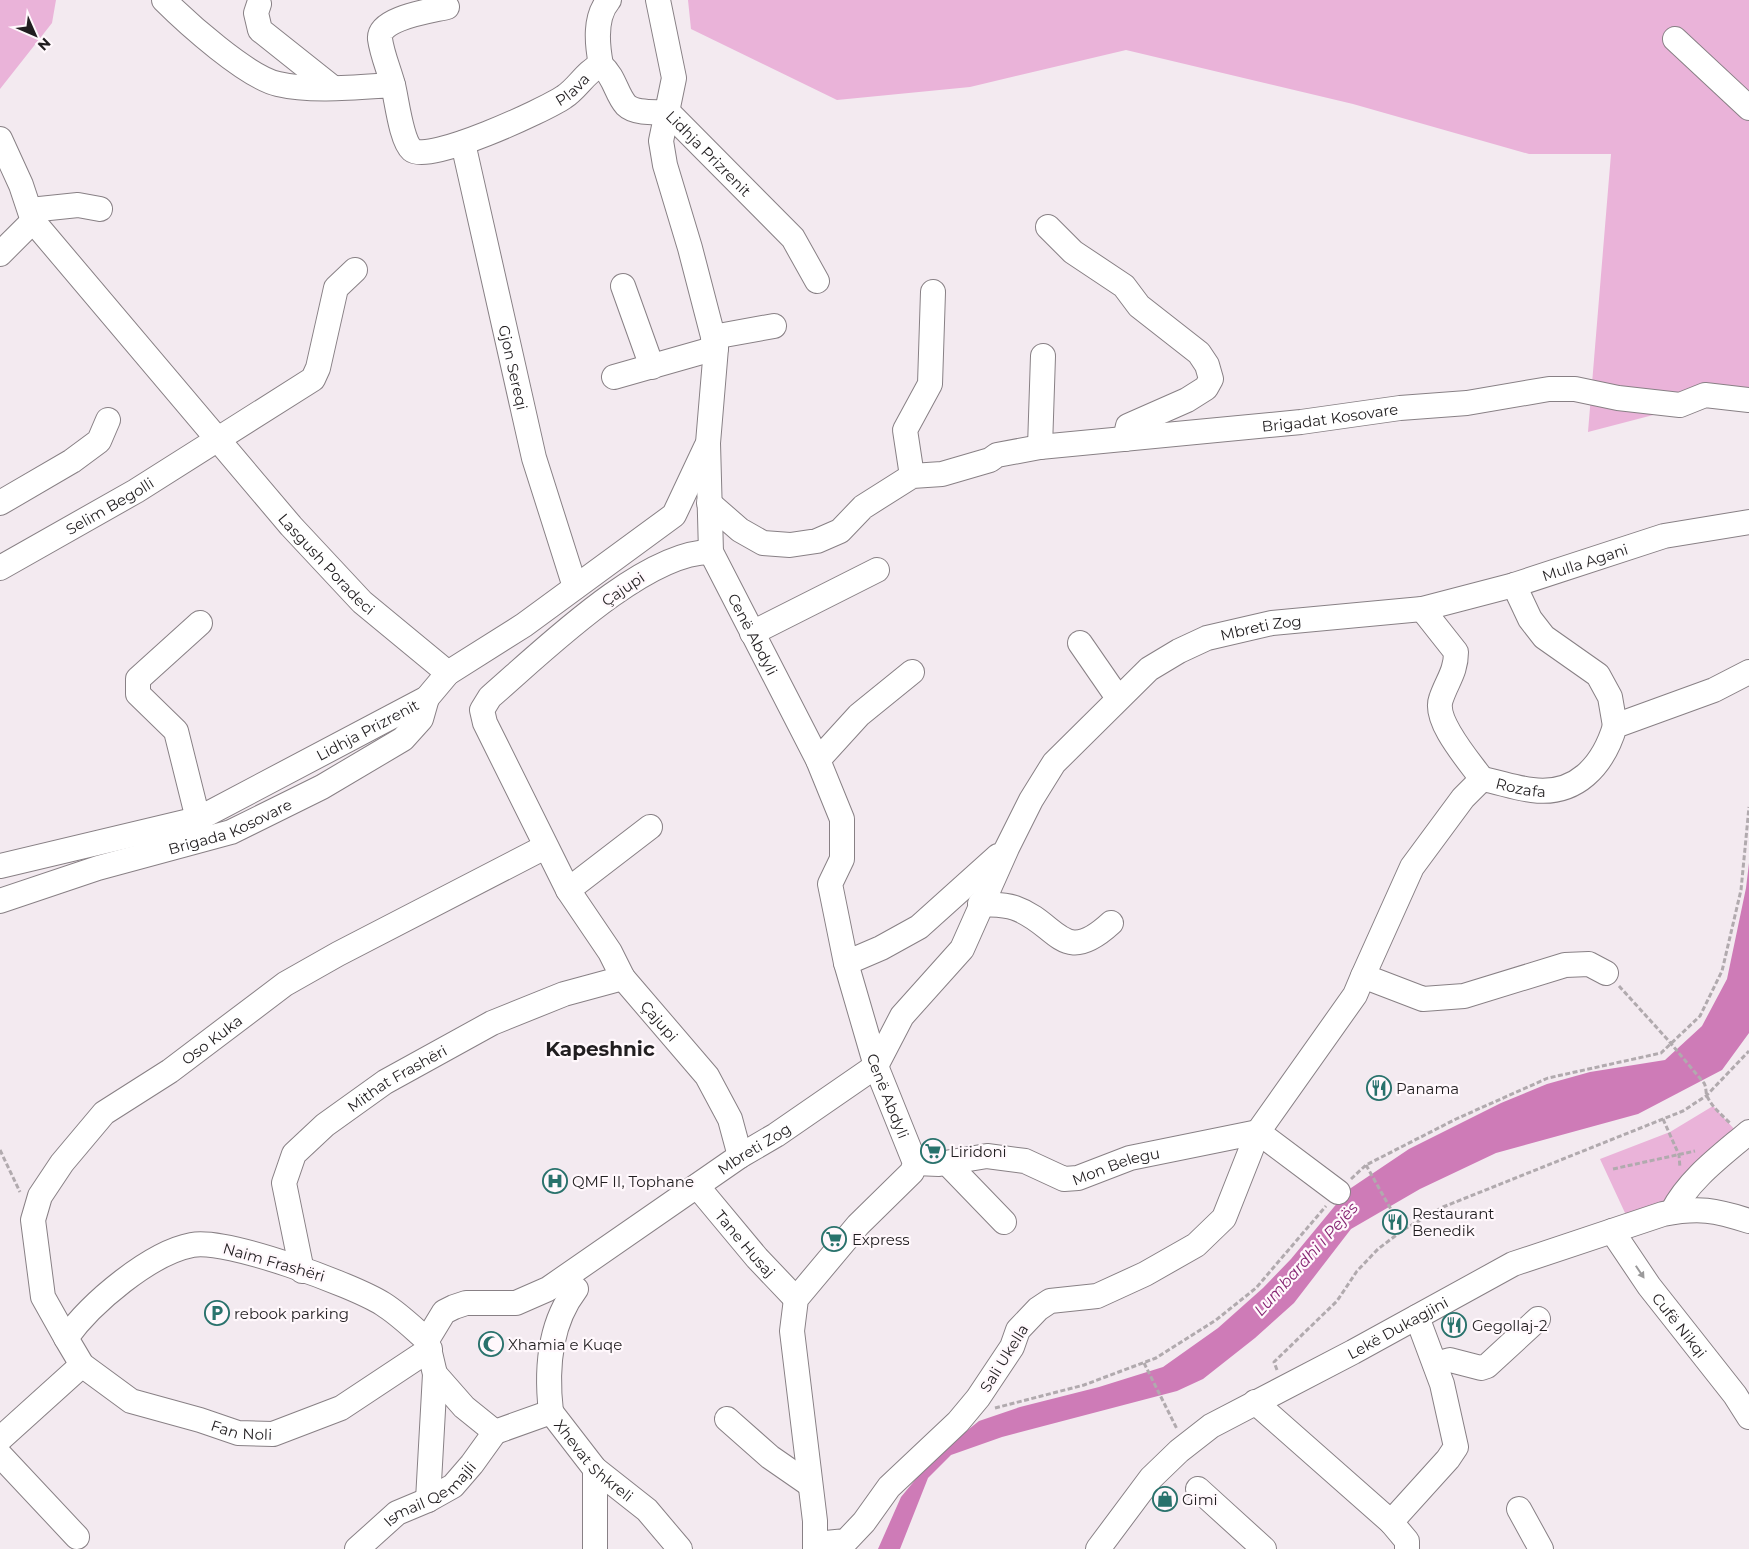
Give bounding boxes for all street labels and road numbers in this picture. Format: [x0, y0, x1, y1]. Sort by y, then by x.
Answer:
street label: Plava [551, 69, 593, 110]
street label: Lidhja Prizrenit [662, 106, 755, 200]
street label: Gjon Sereqi [495, 323, 532, 412]
street label: Brigadat Kosovare [1261, 399, 1399, 435]
street label: Selim Begolli [62, 473, 157, 538]
street label: Lasgush Poradeci [274, 509, 379, 618]
street label: Mulla Agani [1539, 539, 1630, 585]
street label: Çajupi [598, 568, 648, 610]
street label: Cenë Abdyli [724, 590, 782, 678]
street label: Mbreti Zog [1218, 611, 1302, 644]
street label: Lidhja Prizrenit [313, 695, 422, 764]
street label: Rozafa [1494, 773, 1546, 800]
street label: Brigada Kosovare [166, 794, 295, 858]
street label: Çajupi [637, 996, 682, 1045]
street label: Oso Kuka [177, 1010, 246, 1069]
street label: Mithat Frashëri [343, 1040, 450, 1116]
street label: Cenë Abdyli [863, 1051, 914, 1141]
street label: Mbreti Zog [714, 1118, 794, 1178]
street label: Mon Belegu [1069, 1143, 1161, 1189]
street label: Tane Husaj [711, 1206, 780, 1281]
street label: Naim Frashëri [221, 1238, 327, 1286]
street label: Cufë Nikqi [1648, 1289, 1711, 1361]
street label: Lekë Dukagjini [1344, 1292, 1451, 1363]
street label: Sali Ukella [976, 1320, 1032, 1396]
street label: Fan Noli [209, 1415, 272, 1443]
street label: Xhevat Shkreli [551, 1415, 637, 1505]
street label: Ismail Qemajli [379, 1457, 480, 1530]

